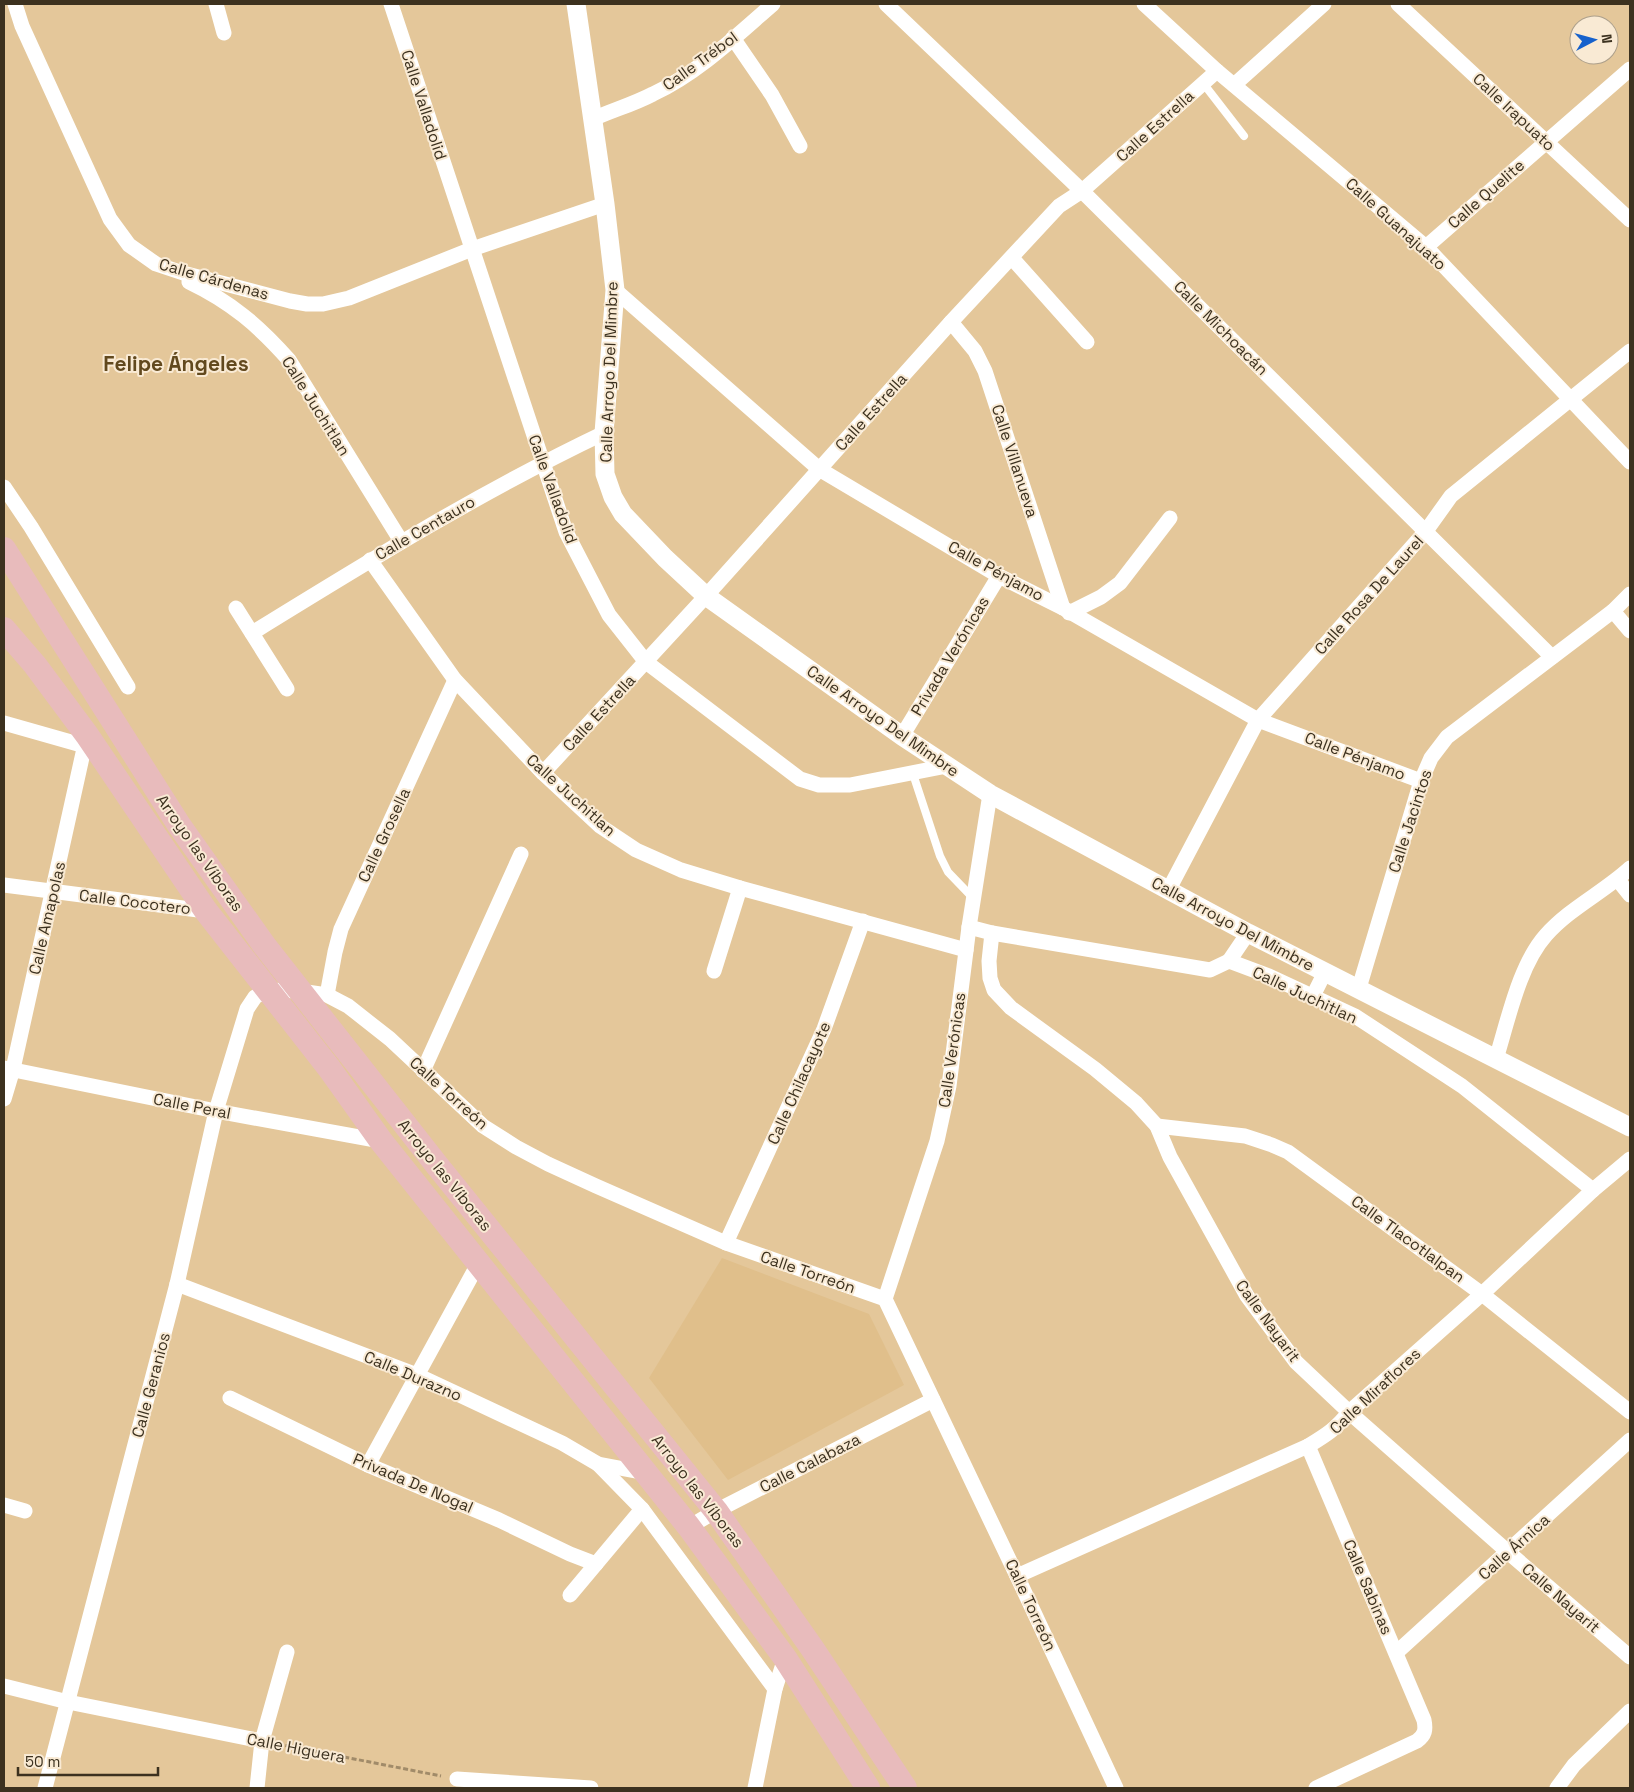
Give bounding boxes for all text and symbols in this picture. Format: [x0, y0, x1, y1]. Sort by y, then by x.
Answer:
north arrow [1569, 15, 1619, 65]
street label: Calle Trébol [658, 27, 742, 95]
text: N [1597, 33, 1616, 44]
street label: Calle Valladolid [396, 47, 452, 163]
street label: Calle Irapuato [1468, 68, 1560, 156]
street label: Calle Estrella [1112, 85, 1198, 167]
street label: Calle Quelite [1443, 155, 1529, 233]
street label: Calle Guanajuato [1341, 173, 1451, 275]
street label: Calle Cárdenas [157, 253, 271, 305]
street label: Calle Michoacán [1169, 276, 1273, 380]
street label: Calle Arroyo Del Mimbre [595, 281, 623, 463]
district label: Felipe Ángeles [103, 350, 249, 377]
street label: Calle Juchitlan [277, 352, 355, 460]
street label: Calle Estrella [830, 369, 912, 455]
street label: Calle Villanueva [987, 402, 1043, 520]
street label: Calle Valladolid [524, 432, 582, 546]
street label: Calle Centauro [371, 491, 479, 565]
street label: Calle Rosa De Laurel [1310, 531, 1428, 659]
street label: Calle Pénjamo [944, 536, 1048, 606]
street label: Privada Verónicas [906, 592, 994, 720]
street label: Calle Arroyo Del Mimbre [803, 660, 963, 782]
street label: Calle Estrella [558, 670, 640, 756]
street label: Calle Pénjamo [1302, 727, 1408, 785]
street label: Calle Juchitlan [522, 749, 620, 841]
street label: Calle Jacintos [1383, 767, 1437, 875]
street label: Calle Grosella [353, 784, 415, 886]
street label: Arroyo las Víboras [152, 790, 248, 916]
street label: Calle Amapolas [24, 859, 70, 977]
street label: Calle Arroyo Del Mimbre [1148, 872, 1318, 976]
street label: Calle Cocotero [78, 885, 192, 919]
street label: Calle Juchitlan [1249, 962, 1361, 1028]
street label: Calle Verónicas [934, 991, 970, 1109]
street label: Calle Chilacayote [763, 1018, 835, 1148]
street label: Calle Torreón [405, 1052, 493, 1134]
street label: Calle Peral [151, 1088, 233, 1124]
street label: Arroyo las Víboras [393, 1115, 497, 1235]
street label: Calle Tlacotlalpan [1347, 1191, 1469, 1287]
street label: Calle Torreón [758, 1246, 858, 1298]
street label: Calle Nayarit [1231, 1276, 1305, 1366]
street label: Calle Geranios [127, 1330, 175, 1440]
street label: Calle Miraflores [1325, 1343, 1425, 1439]
street label: Calle Durazno [361, 1346, 465, 1406]
street label: Calle Calabaza [756, 1429, 864, 1497]
street label: Arroyo las Víboras [647, 1430, 749, 1552]
street label: Privada De Nogal [350, 1448, 476, 1518]
street label: Calle Árnica [1474, 1509, 1554, 1585]
street label: Calle Sabinas [1339, 1536, 1397, 1638]
street label: Calle Torreón [1001, 1556, 1061, 1654]
street label: Calle Nayarit [1518, 1558, 1604, 1638]
street label: Calle Higuera [245, 1728, 347, 1768]
scale bar [18, 1744, 158, 1776]
text: 50 m [25, 1752, 60, 1771]

